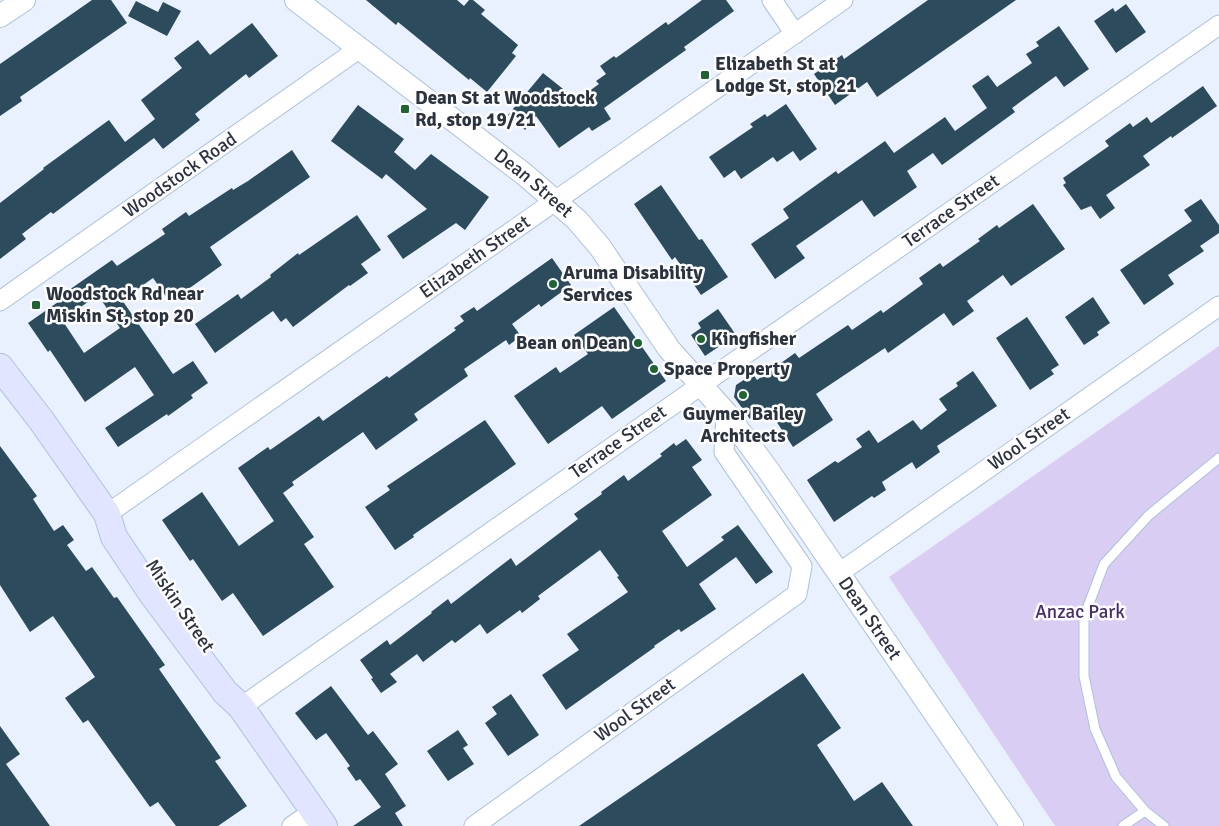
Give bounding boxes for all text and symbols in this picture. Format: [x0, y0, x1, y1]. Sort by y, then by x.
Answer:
place label: Elizabeth St at Lodge St, stop 21 [715, 52, 856, 98]
marker: Elizabeth St at Lodge St, stop 21 [699, 69, 711, 81]
place label: Dean St at Woodstock Rd, stop 19/21 [415, 86, 595, 132]
marker: Dean St at Woodstock Rd, stop 19/21 [399, 103, 411, 115]
street label: Woodstock Road [119, 127, 241, 223]
street label: Dean Street [489, 143, 578, 223]
street label: Terrace Street [898, 169, 1004, 253]
street label: Elizabeth Street [415, 210, 535, 304]
place label: Aruma Disability Services [563, 261, 703, 307]
marker: Aruma Disability Services [547, 278, 559, 290]
place label: Woodstock Rd near Miskin St, stop 20 [46, 282, 204, 328]
marker: Woodstock Rd near Miskin St, stop 20 [30, 299, 42, 311]
place label: Kingfisher [711, 327, 797, 351]
place label: Bean on Dean [516, 331, 628, 355]
marker: Kingfisher [695, 333, 707, 345]
marker: Bean on Dean [632, 337, 644, 349]
place label: Space Property [664, 357, 790, 381]
marker: Space Property [648, 363, 660, 375]
marker: Guymer Bailey Architects [737, 389, 749, 401]
street label: Terrace Street [565, 400, 671, 484]
place label: Guymer Bailey Architects [683, 402, 804, 448]
street label: Wool Street [983, 402, 1075, 476]
street label: Miskin Street [140, 555, 220, 658]
street label: Dean Street [833, 572, 907, 665]
park label: Anzac Park [1035, 600, 1125, 624]
street label: Wool Street [590, 672, 681, 747]

